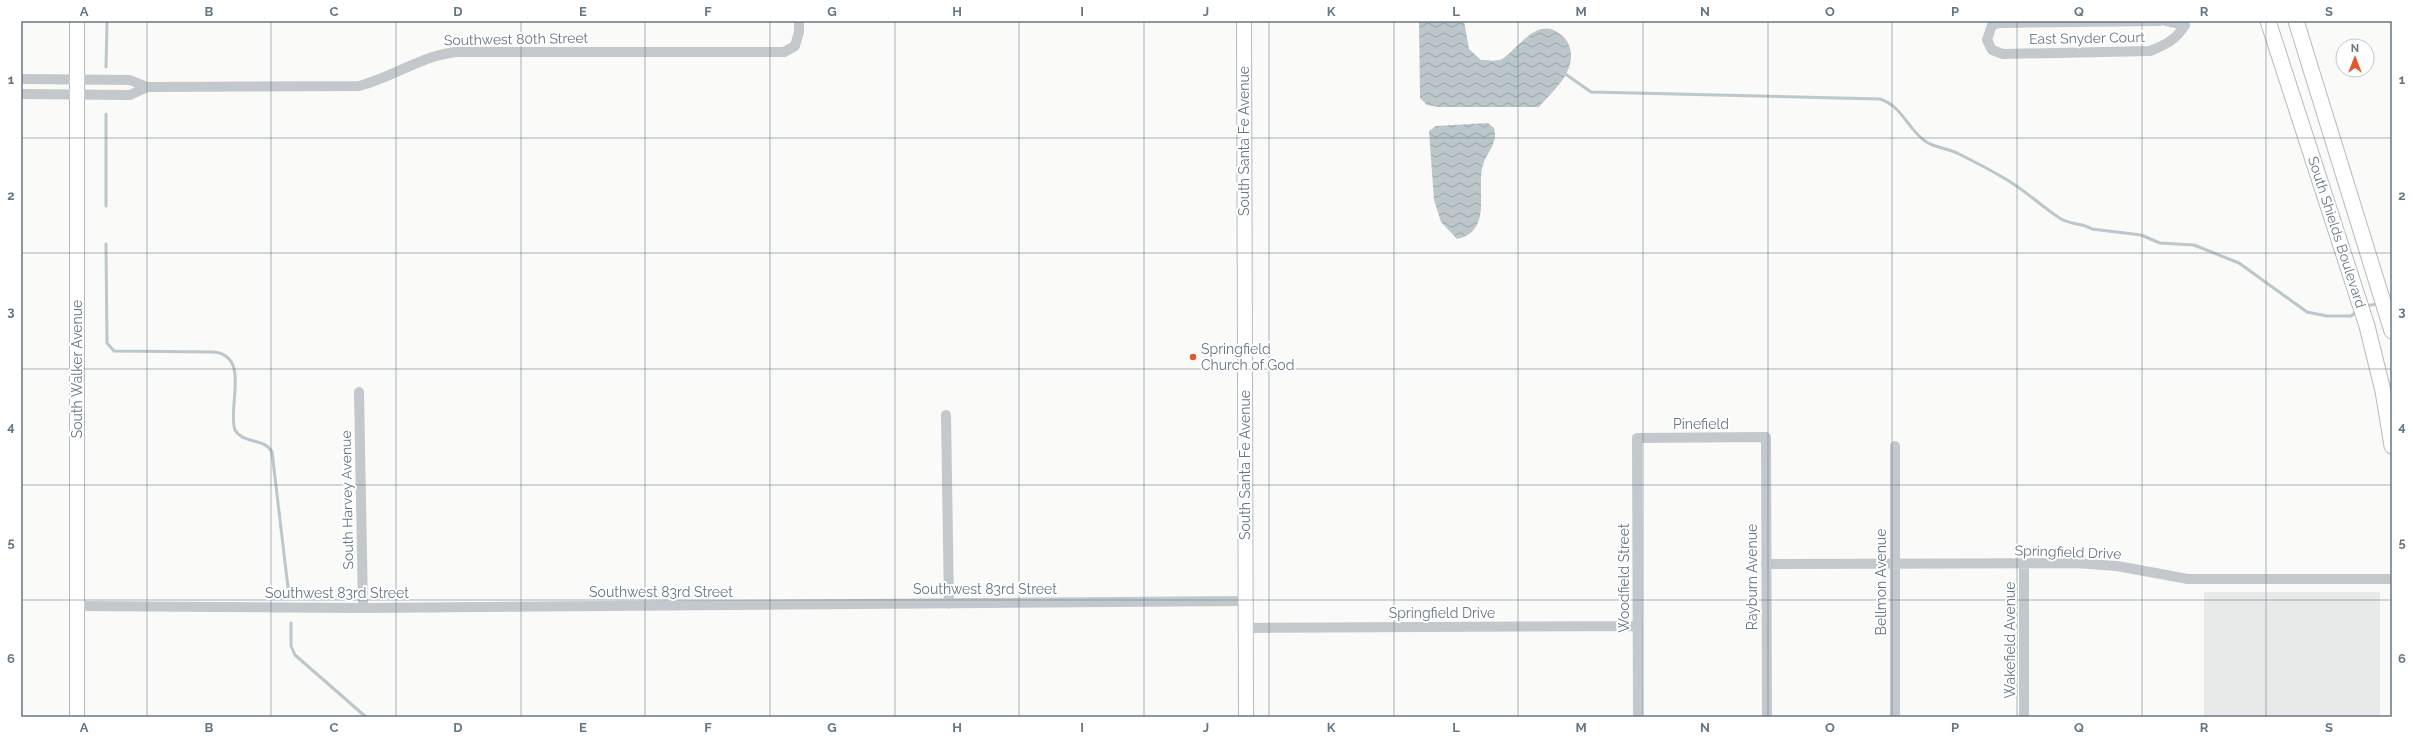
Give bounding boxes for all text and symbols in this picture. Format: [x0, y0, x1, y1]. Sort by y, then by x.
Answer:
text: A [80, 4, 89, 19]
text: B [205, 4, 214, 19]
text: C [330, 4, 339, 19]
text: D [453, 4, 463, 19]
text: E [579, 4, 587, 19]
text: F [704, 4, 712, 19]
text: G [827, 4, 837, 19]
text: H [952, 4, 962, 19]
text: I [1080, 4, 1084, 19]
text: J [1203, 4, 1209, 19]
text: K [1327, 4, 1336, 19]
text: L [1452, 4, 1460, 19]
text: M [1575, 4, 1587, 19]
text: N [1700, 4, 1710, 19]
text: O [1825, 4, 1835, 19]
text: P [1951, 4, 1959, 19]
text: Q [2074, 4, 2084, 19]
text: R [2200, 4, 2209, 19]
text: S [2325, 4, 2333, 19]
street label: East Snyder Court [2029, 29, 2145, 47]
street label: Southwest 80th Street [444, 30, 589, 48]
north arrow [2335, 38, 2375, 78]
text: N [2351, 42, 2359, 55]
street label: South Santa Fe Avenue [1236, 66, 1252, 216]
text: 1 [8, 72, 15, 87]
text: 1 [2399, 72, 2406, 87]
street label: South Shields Boulevard [2305, 154, 2369, 310]
text: 2 [7, 188, 15, 203]
text: 2 [2398, 188, 2406, 203]
street label: South Walker Avenue [69, 300, 85, 438]
text: 3 [7, 304, 15, 319]
text: 3 [2398, 304, 2406, 319]
place label: Springfield Church of God [1201, 341, 1294, 373]
marker: Springfield Church of God [1188, 352, 1198, 362]
street label: South Santa Fe Avenue [1237, 390, 1253, 540]
street label: Pinefield [1673, 416, 1729, 432]
text: 4 [7, 419, 15, 434]
text: 4 [2398, 419, 2406, 434]
street label: South Harvey Avenue [338, 430, 356, 570]
street label: Woodfield Street [1616, 523, 1632, 633]
street label: Rayburn Avenue [1744, 524, 1760, 630]
street label: Bellmon Avenue [1873, 529, 1889, 635]
text: 5 [7, 535, 15, 550]
text: 5 [2398, 535, 2406, 550]
street label: Springfield Drive [2014, 542, 2122, 562]
street label: Southwest 83rd Street [913, 581, 1057, 597]
street label: Wakefield Avenue [2002, 582, 2018, 698]
street label: Southwest 83rd Street [589, 584, 733, 600]
street label: Southwest 83rd Street [265, 585, 409, 601]
street label: Springfield Drive [1389, 605, 1495, 621]
text: 6 [7, 651, 15, 666]
text: 6 [2398, 651, 2406, 666]
text: A [80, 720, 89, 735]
text: B [205, 720, 214, 735]
text: C [330, 720, 339, 735]
text: D [453, 720, 463, 735]
text: E [579, 720, 587, 735]
text: F [704, 720, 712, 735]
text: G [827, 720, 837, 735]
text: H [952, 720, 962, 735]
text: I [1080, 720, 1084, 735]
text: J [1203, 720, 1209, 735]
text: K [1327, 720, 1336, 735]
text: L [1452, 720, 1460, 735]
text: M [1575, 720, 1587, 735]
text: N [1700, 720, 1710, 735]
text: O [1825, 720, 1835, 735]
text: P [1951, 720, 1959, 735]
text: Q [2074, 720, 2084, 735]
text: R [2200, 720, 2209, 735]
text: S [2325, 720, 2333, 735]

